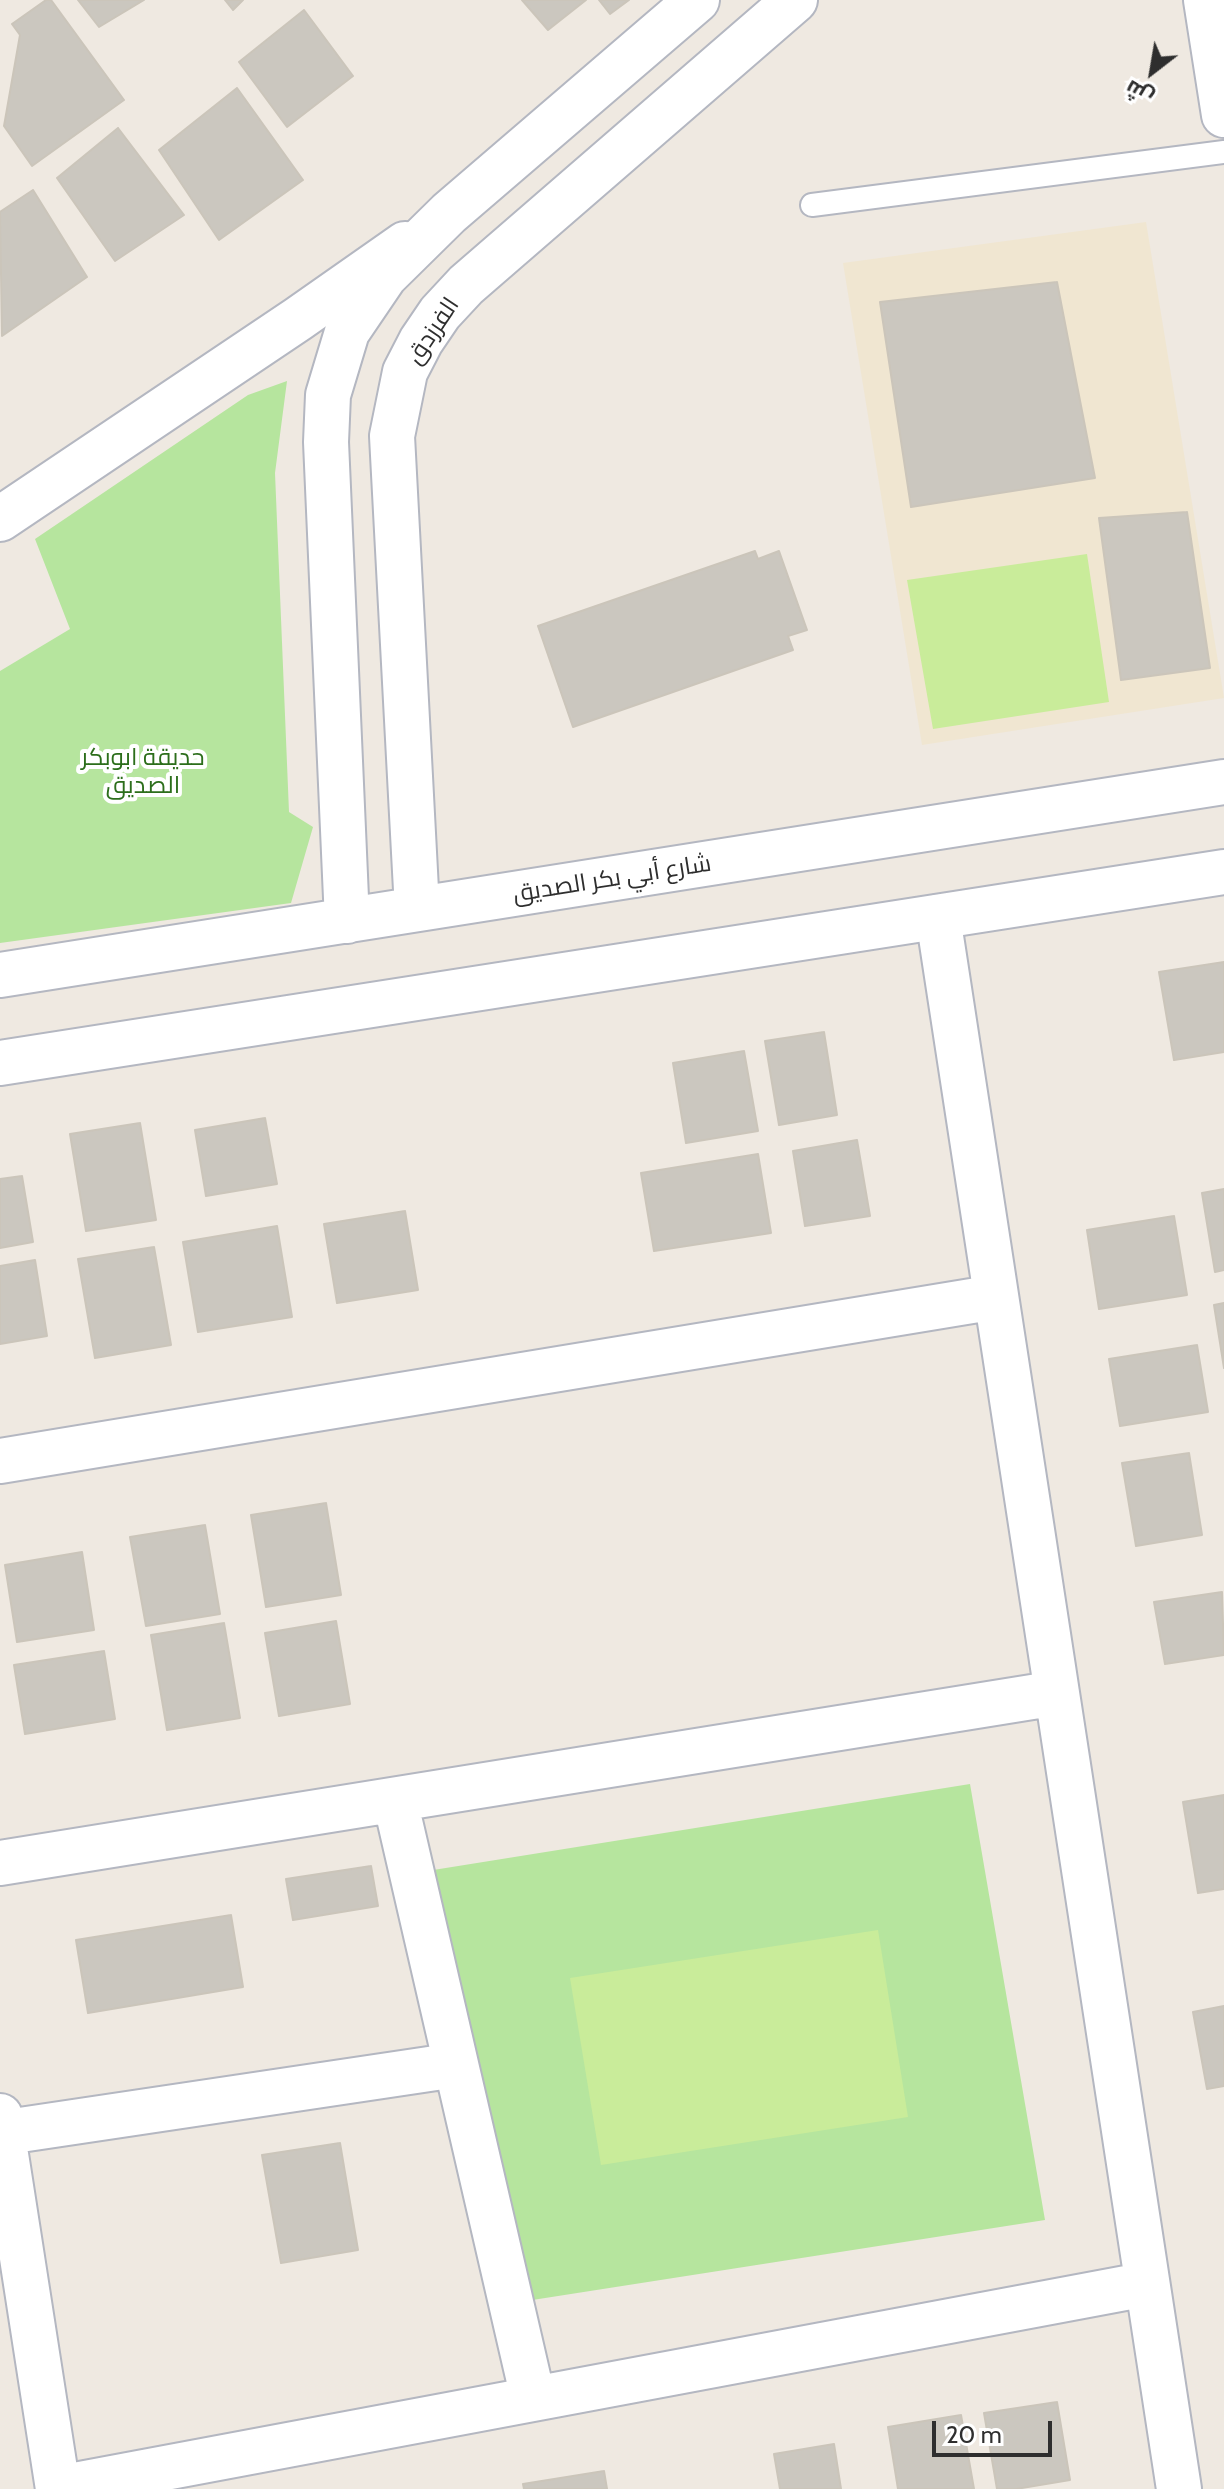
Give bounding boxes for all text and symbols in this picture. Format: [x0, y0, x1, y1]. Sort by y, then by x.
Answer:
north arrow [1112, 32, 1192, 112]
text: ش [1120, 74, 1158, 112]
street label: الفرزدق [400, 292, 466, 370]
park label: حديقة ابوبكر الصديق [81, 744, 205, 800]
street label: شارع أبي بكر الصديق [511, 849, 713, 909]
scale bar [936, 2405, 1056, 2455]
text: 20 m [946, 2420, 1002, 2449]

